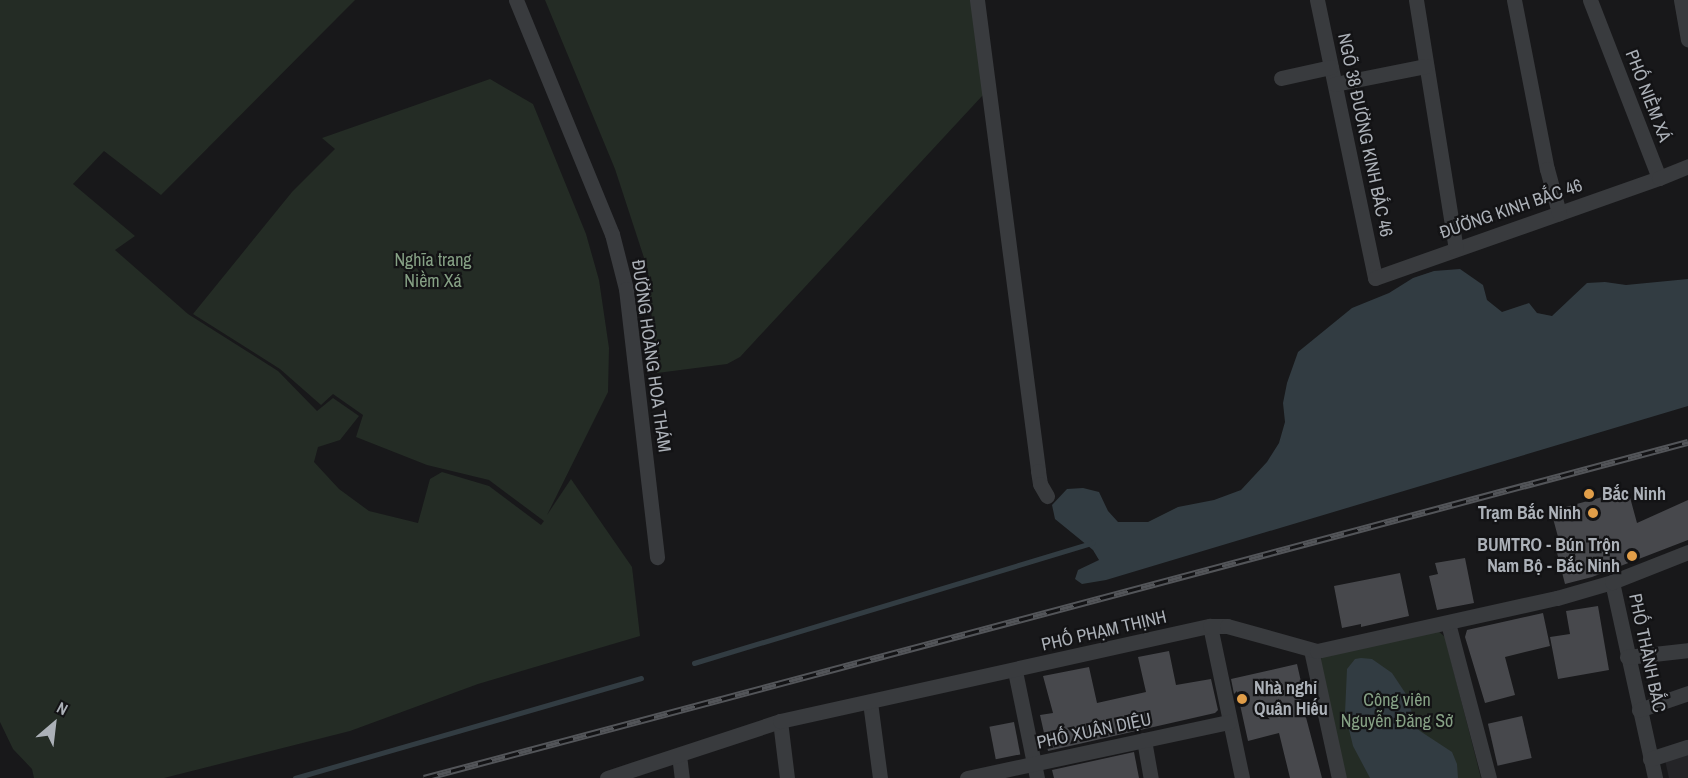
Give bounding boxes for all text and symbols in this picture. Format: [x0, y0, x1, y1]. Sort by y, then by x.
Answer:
street label: NGÕ 38 ĐƯỜNG KINH BẮC 46 [1333, 31, 1397, 239]
street label: PHỐ NIỀM XÁ [1621, 47, 1675, 145]
street label: ĐƯỜNG KINH BẮC 46 [1437, 174, 1585, 244]
park label: Nghĩa trang Niềm Xá [394, 250, 472, 292]
street label: ĐƯỜNG HOÀNG HOA THÁM [627, 258, 675, 454]
place label: Bắc Ninh [1602, 483, 1666, 505]
marker: Bắc Ninh [1580, 485, 1598, 503]
place label: Trạm Bắc Ninh [1478, 502, 1581, 524]
marker: Trạm Bắc Ninh [1586, 506, 1600, 520]
place label: BUMTRO - Bún Trộn Nam Bộ - Bắc Ninh [1477, 535, 1620, 578]
marker: BUMTRO - Bún Trộn Nam Bộ - Bắc Ninh [1625, 549, 1639, 563]
street label: PHỐ THÀNH BẮC [1624, 591, 1670, 715]
street label: PHỐ PHẠM THỊNH [1039, 606, 1169, 656]
place label: Nhà nghỉ Quân Hiếu [1254, 678, 1328, 720]
park label: Công viên Nguyễn Đăng Sở [1341, 690, 1453, 732]
marker: Nhà nghỉ Quân Hiếu [1235, 692, 1249, 706]
north arrow [24, 694, 84, 754]
text: N [53, 696, 72, 720]
street label: PHỐ XUÂN DIỆU [1035, 708, 1153, 754]

